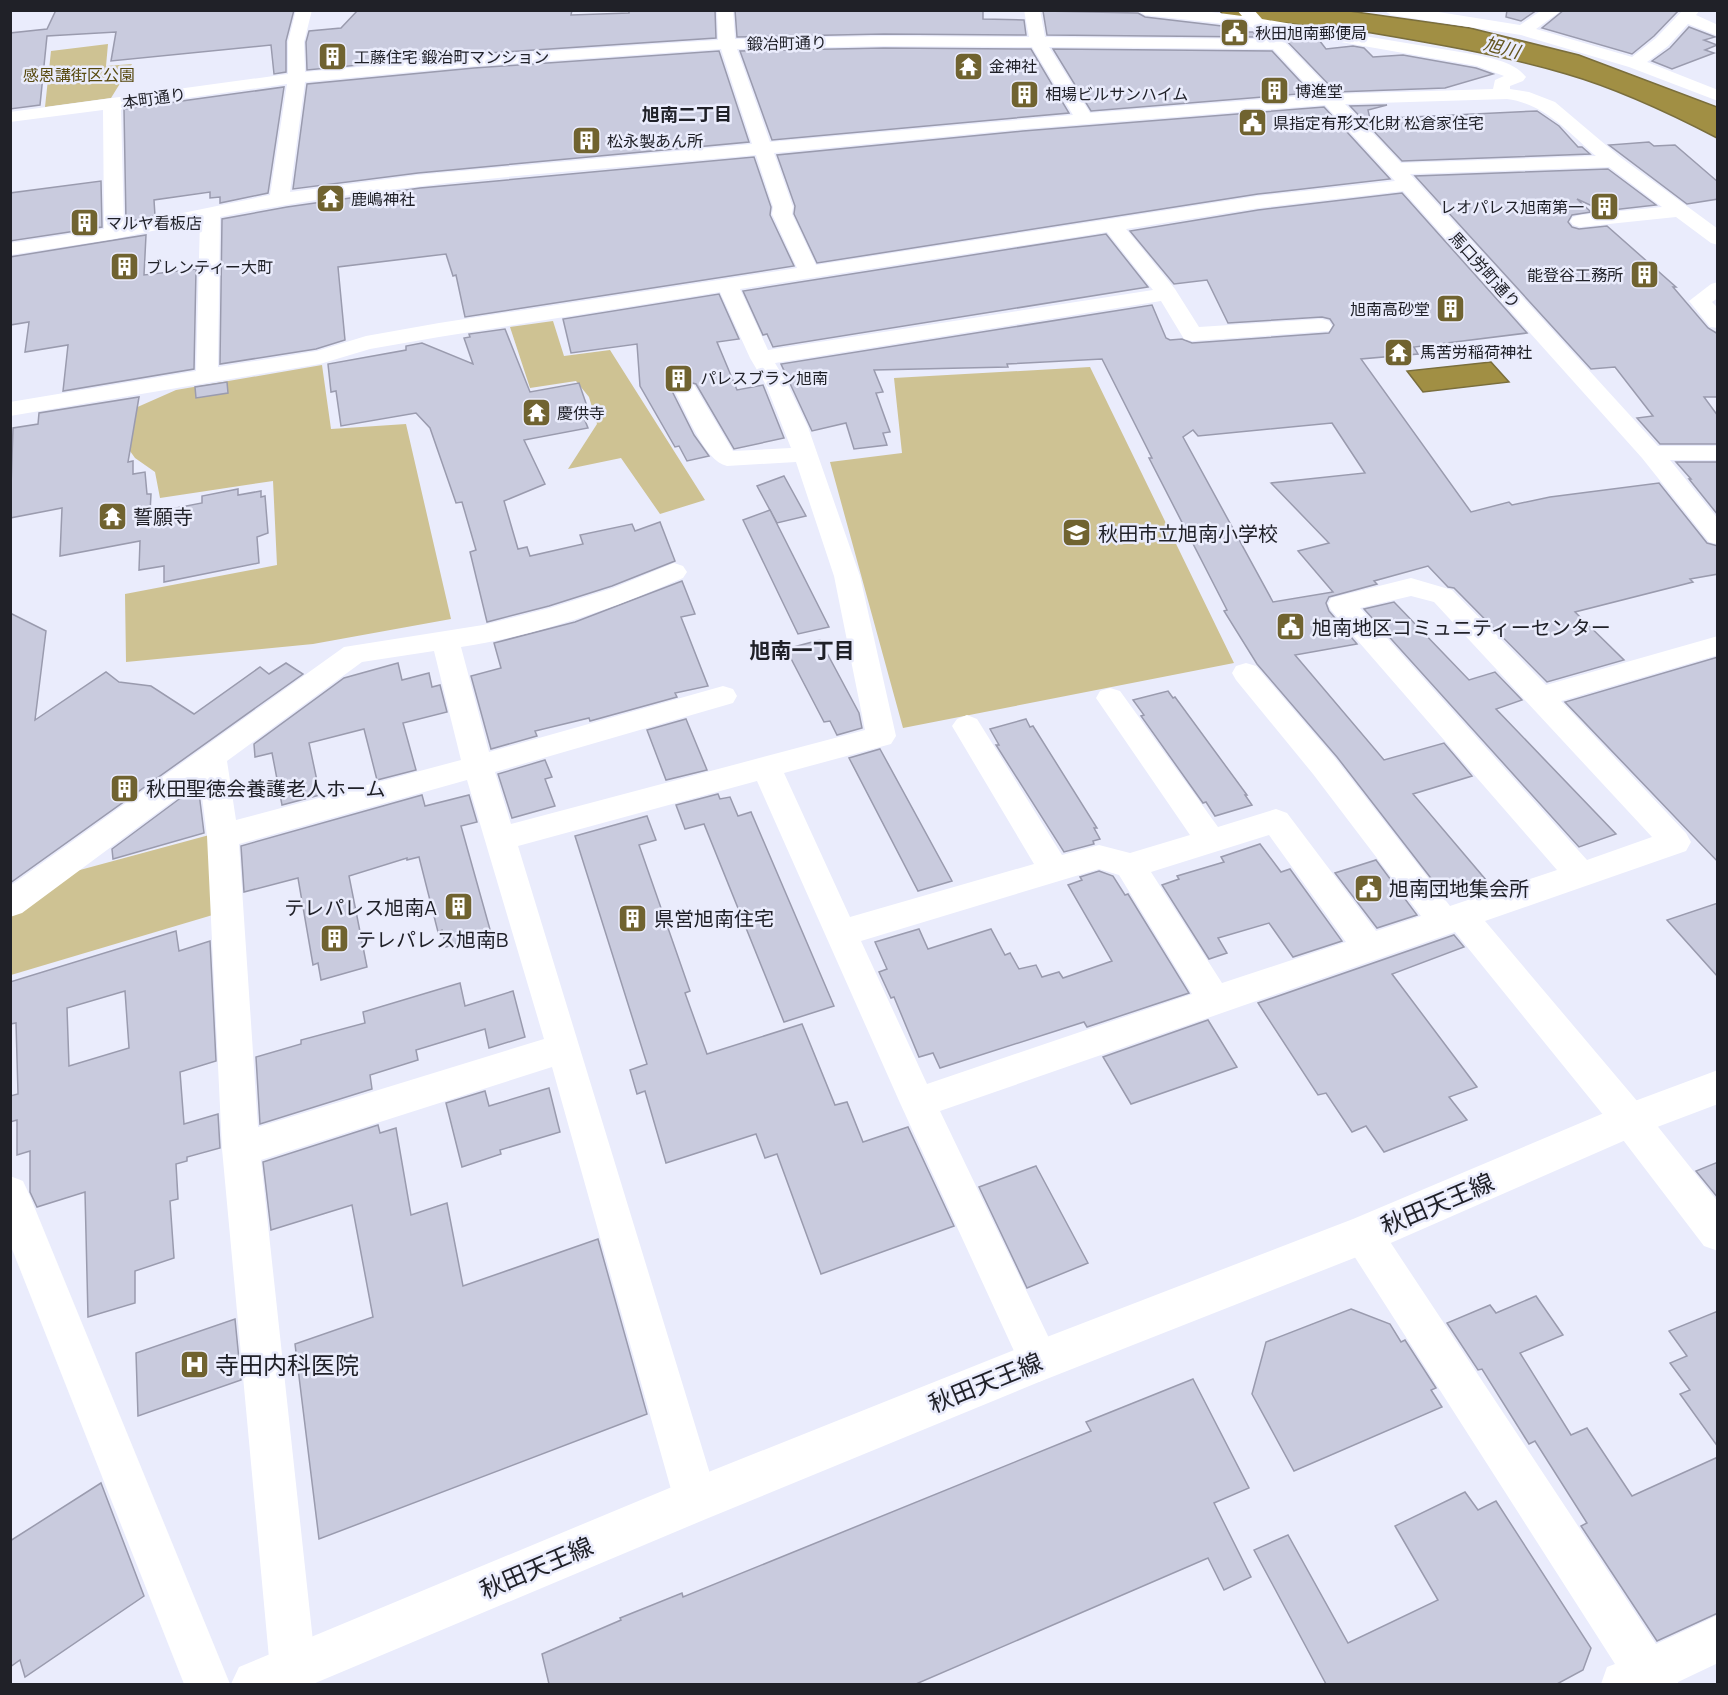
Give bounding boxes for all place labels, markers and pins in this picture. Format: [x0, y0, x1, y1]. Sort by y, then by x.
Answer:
public building icon: 秋田旭南郵便局 [1218, 17, 1250, 49]
place label: 秋田旭南郵便局 [1255, 22, 1367, 44]
building icon: 工藤住宅 鍛冶町マンション [317, 41, 349, 73]
place label: 工藤住宅 鍛冶町マンション [354, 46, 549, 68]
temple icon: 金神社 [952, 50, 984, 82]
place label: 金神社 [989, 55, 1037, 77]
building icon: 博進堂 [1258, 75, 1290, 107]
building icon: 相場ビルサンハイム [1008, 78, 1040, 110]
place label: 博進堂 [1295, 80, 1343, 102]
place label: 相場ビルサンハイム [1045, 83, 1188, 105]
public building icon: 県指定有形文化財 松倉家住宅 [1236, 107, 1268, 139]
place label: 県指定有形文化財 松倉家住宅 [1273, 112, 1484, 134]
building icon: 松永製あん所 [570, 125, 602, 157]
place label: 松永製あん所 [607, 130, 703, 152]
temple icon: 鹿嶋神社 [314, 183, 346, 215]
place label: 鹿嶋神社 [351, 188, 415, 210]
building icon: レオパレス旭南第一 [1589, 191, 1621, 223]
place label: レオパレス旭南第一 [1440, 196, 1584, 218]
building icon: マルヤ看板店 [69, 207, 101, 239]
place label: マルヤ看板店 [106, 212, 202, 234]
building icon: ブレンティー大町 [109, 251, 141, 283]
place label: ブレンティー大町 [146, 256, 273, 278]
building icon: 能登谷工務所 [1628, 259, 1660, 291]
place label: 能登谷工務所 [1527, 264, 1623, 286]
building icon: 旭南高砂堂 [1435, 293, 1467, 325]
place label: 旭南高砂堂 [1350, 298, 1430, 320]
temple icon: 馬苦労稲荷神社 [1383, 336, 1415, 368]
place label: 馬苦労稲荷神社 [1420, 341, 1532, 363]
building icon: パレスブラン旭南 [663, 362, 695, 394]
place label: パレスブラン旭南 [700, 367, 828, 389]
temple icon: 慶供寺 [520, 397, 552, 429]
place label: 慶供寺 [557, 402, 605, 424]
temple icon: 誓願寺 [96, 500, 128, 532]
place label: 誓願寺 [133, 503, 193, 530]
school or university icon: 秋田市立旭南小学校 [1061, 517, 1093, 549]
place label: 秋田市立旭南小学校 [1098, 520, 1278, 547]
public building icon: 旭南地区コミュニティーセンター [1275, 611, 1307, 643]
place label: 旭南地区コミュニティーセンター [1312, 614, 1611, 641]
building icon: 秋田聖徳会養護老人ホーム [109, 772, 141, 804]
place label: 秋田聖徳会養護老人ホーム [146, 775, 385, 802]
public building icon: 旭南団地集会所 [1352, 872, 1384, 904]
place label: 旭南団地集会所 [1389, 875, 1529, 902]
building icon: テレパレス旭南A [442, 891, 474, 923]
place label: テレパレス旭南A [284, 894, 437, 921]
building icon: 県営旭南住宅 [617, 902, 649, 934]
place label: 県営旭南住宅 [654, 905, 774, 932]
building icon: テレパレス旭南B [319, 923, 351, 955]
place label: テレパレス旭南B [356, 926, 508, 953]
hospital icon: 寺田内科医院 [178, 1348, 210, 1380]
place label: 寺田内科医院 [215, 1348, 359, 1381]

